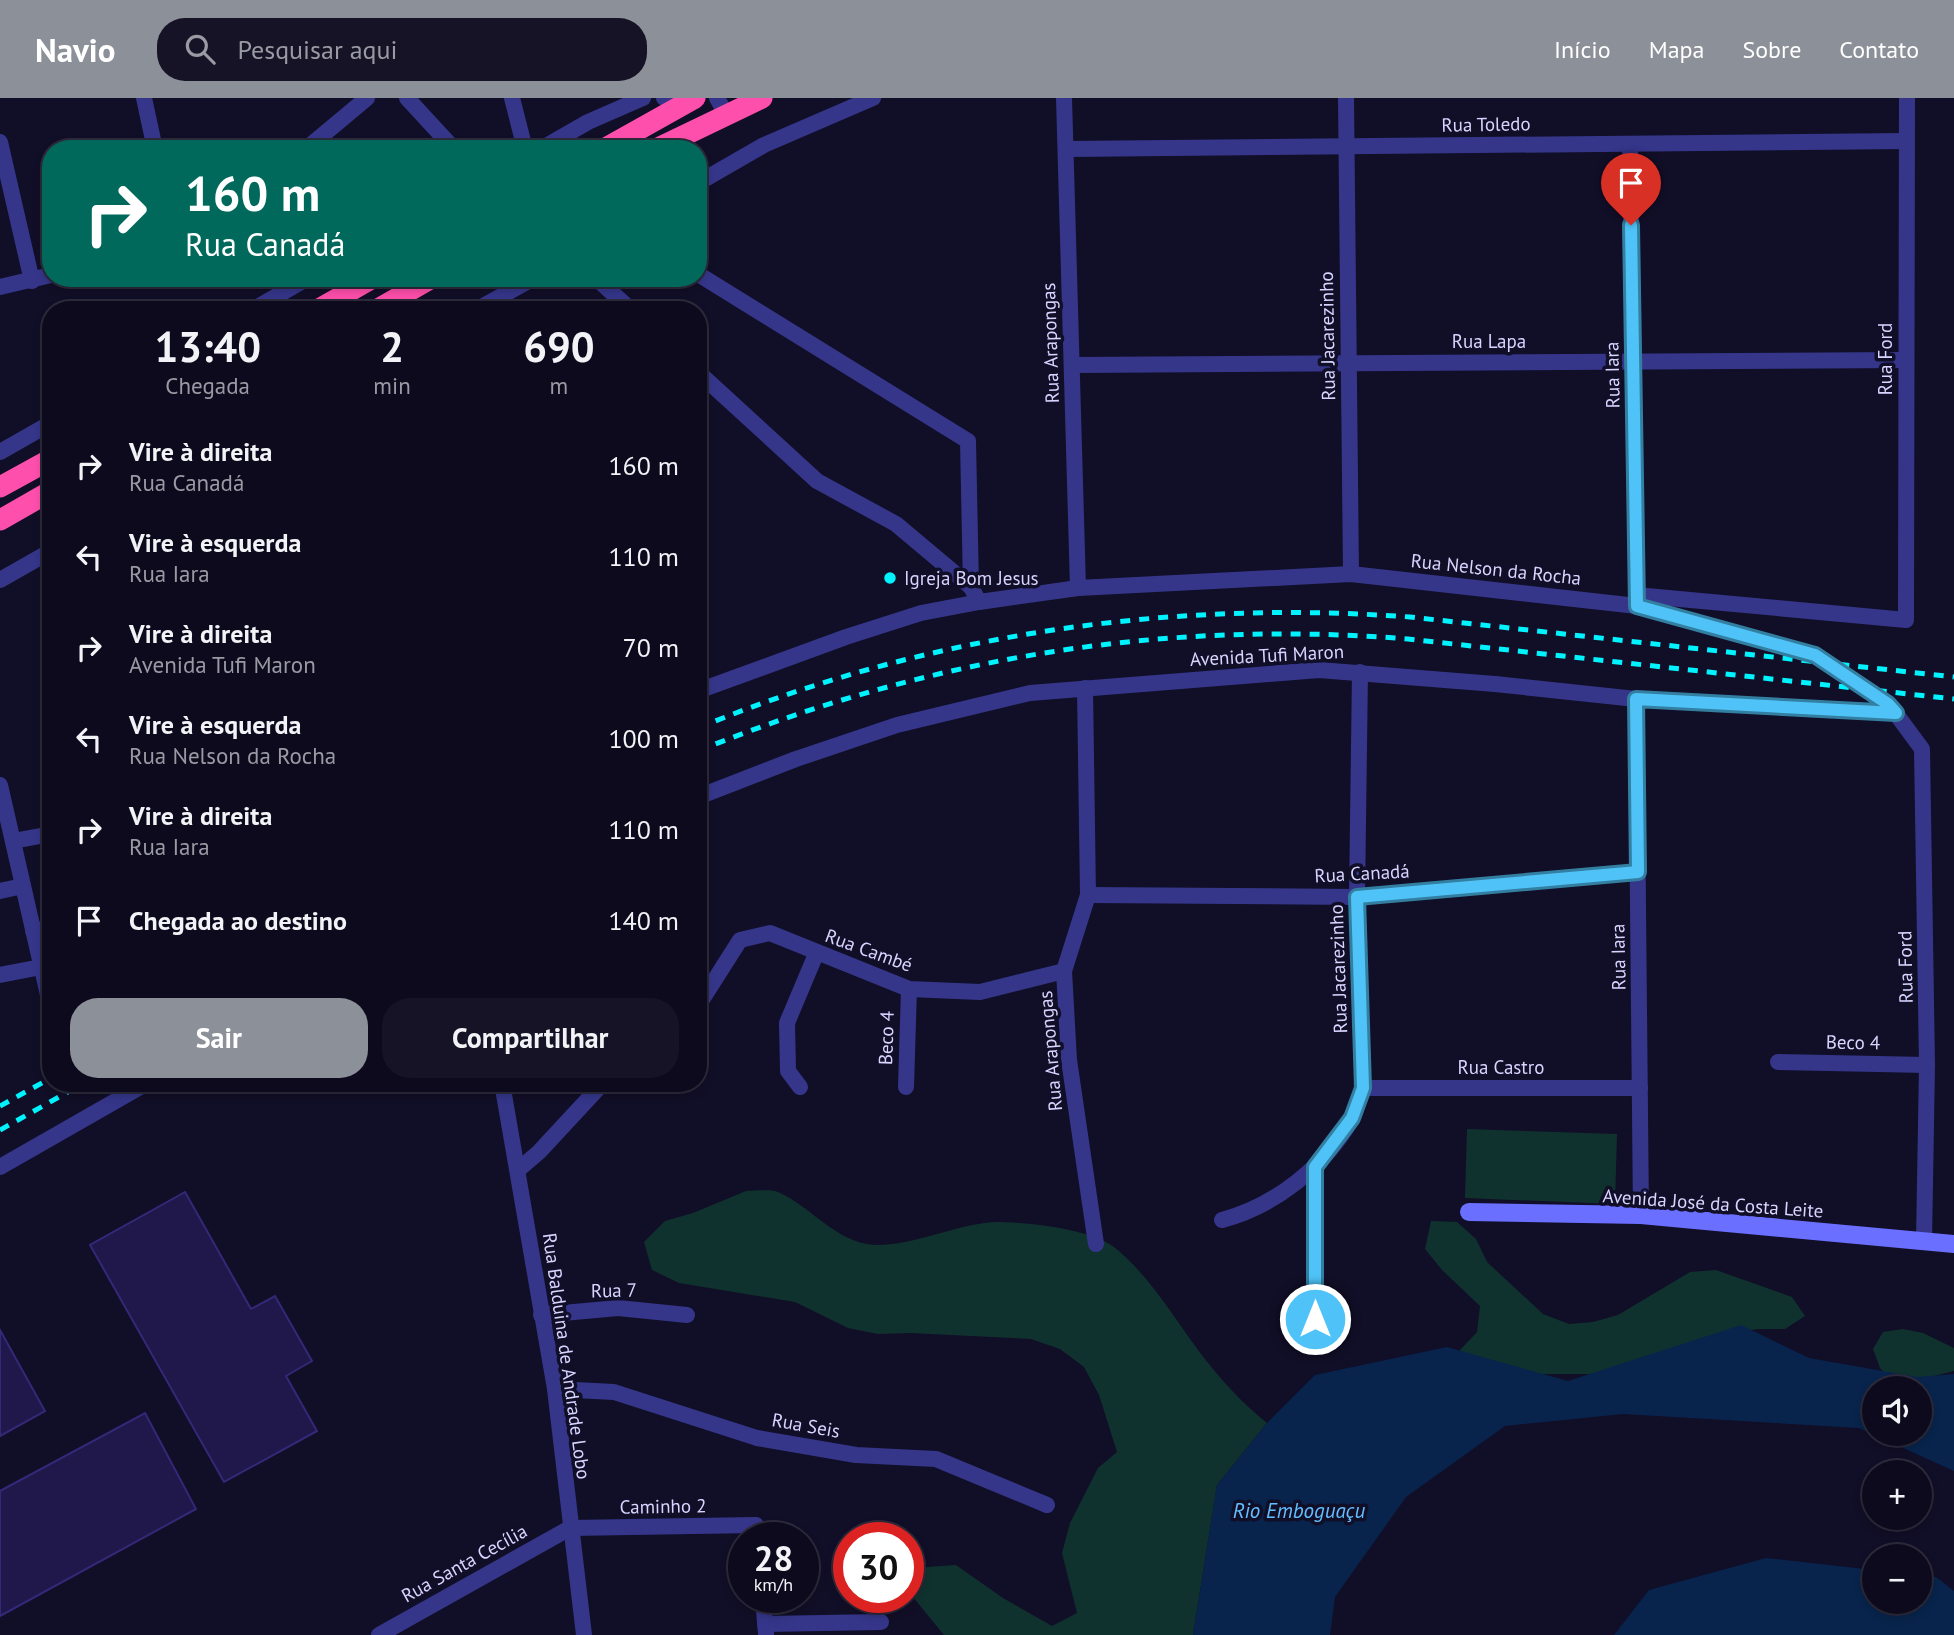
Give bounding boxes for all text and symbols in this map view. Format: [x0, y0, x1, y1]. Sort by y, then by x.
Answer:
search box [157, 18, 647, 81]
text: Navio [35, 28, 115, 71]
icon: search [181, 30, 219, 68]
text: Pesquisar aqui [237, 33, 398, 66]
text: Início [1554, 34, 1611, 65]
text: Mapa [1649, 34, 1704, 65]
text: Sobre [1742, 34, 1801, 65]
text: Contato [1839, 34, 1919, 65]
street label: Rua Toledo [1441, 111, 1531, 137]
pin [1601, 153, 1661, 225]
text: 160 m [185, 161, 320, 225]
icon: arrive [1612, 164, 1650, 202]
icon: right [70, 168, 161, 259]
text: Rua Canadá [185, 223, 345, 265]
street label: Rua Jacarezinho [1314, 271, 1340, 401]
street label: Rua Arapongas [1036, 282, 1064, 404]
text: 13:40 [154, 319, 261, 374]
text: 2 [380, 319, 404, 374]
text: 690 [523, 319, 595, 374]
street label: Rua Ford [1873, 323, 1897, 395]
street label: Rua Lapa [1452, 329, 1526, 353]
street label: Rua Iara [1599, 341, 1625, 409]
text: Chegada [165, 371, 250, 400]
text: min [373, 371, 411, 400]
text: m [550, 371, 568, 400]
text: Vire à direita [129, 435, 272, 468]
icon: right [70, 447, 108, 485]
text: 160 m [608, 449, 679, 482]
text: Rua Canadá [129, 468, 244, 497]
text: Vire à esquerda [129, 526, 301, 559]
icon: left [70, 538, 108, 576]
text: 110 m [608, 540, 679, 573]
street label: Rua Nelson da Rocha [1410, 548, 1582, 590]
text: Rua Iara [129, 559, 210, 588]
place label: Igreja Bom Jesus [904, 566, 1039, 590]
marker: Igreja Bom Jesus [882, 570, 898, 586]
text: Vire à direita [129, 617, 272, 650]
icon: right [70, 629, 108, 667]
text: 70 m [623, 631, 679, 664]
street label: Avenida Tufi Maron [1189, 639, 1345, 671]
text: Avenida Tufi Maron [129, 650, 316, 679]
text: Vire à esquerda [129, 708, 301, 741]
icon: left [70, 720, 108, 758]
text: 100 m [608, 722, 679, 755]
text: Rua Nelson da Rocha [129, 741, 336, 770]
text: Vire à direita [129, 799, 272, 832]
icon: right [70, 811, 108, 849]
text: 110 m [608, 813, 679, 846]
text: Rua Iara [129, 832, 210, 861]
street label: Rua Canadá [1314, 859, 1410, 887]
icon: arrive [70, 902, 108, 940]
text: Chegada ao destino [129, 904, 347, 937]
text: 140 m [608, 904, 679, 937]
street label: Rua Jacarezinho [1324, 904, 1352, 1034]
street label: Rua Cambé [822, 923, 916, 977]
street label: Rua Iara [1605, 923, 1631, 991]
street label: Rua Ford [1892, 931, 1918, 1003]
street label: Rua Arapongas [1033, 990, 1067, 1112]
button: Sair [70, 998, 368, 1078]
button: Compartilhar [382, 998, 679, 1078]
street label: Beco 4 [873, 1010, 899, 1066]
street label: Beco 4 [1826, 1030, 1880, 1054]
street label: Rua Castro [1458, 1055, 1544, 1079]
street label: Avenida José da Costa Leite [1602, 1183, 1824, 1223]
street label: Rua Balduina de Andrade Lobo [538, 1231, 596, 1481]
street label: Rua 7 [591, 1278, 637, 1302]
position arrow [1278, 1282, 1352, 1356]
map controls [1862, 1376, 1932, 1614]
button: sound [1862, 1376, 1932, 1446]
street label: Rua Seis [770, 1407, 842, 1443]
button: + [1862, 1460, 1932, 1530]
street label: Caminho 2 [619, 1493, 707, 1519]
water label: Rio Emboguaçu [1233, 1497, 1365, 1524]
street label: Rua Santa Cecília [397, 1519, 531, 1607]
speed limit sign: 30 [833, 1522, 924, 1613]
text: 28 [754, 1535, 793, 1581]
button: − [1862, 1544, 1932, 1614]
text: km/h [754, 1573, 793, 1596]

